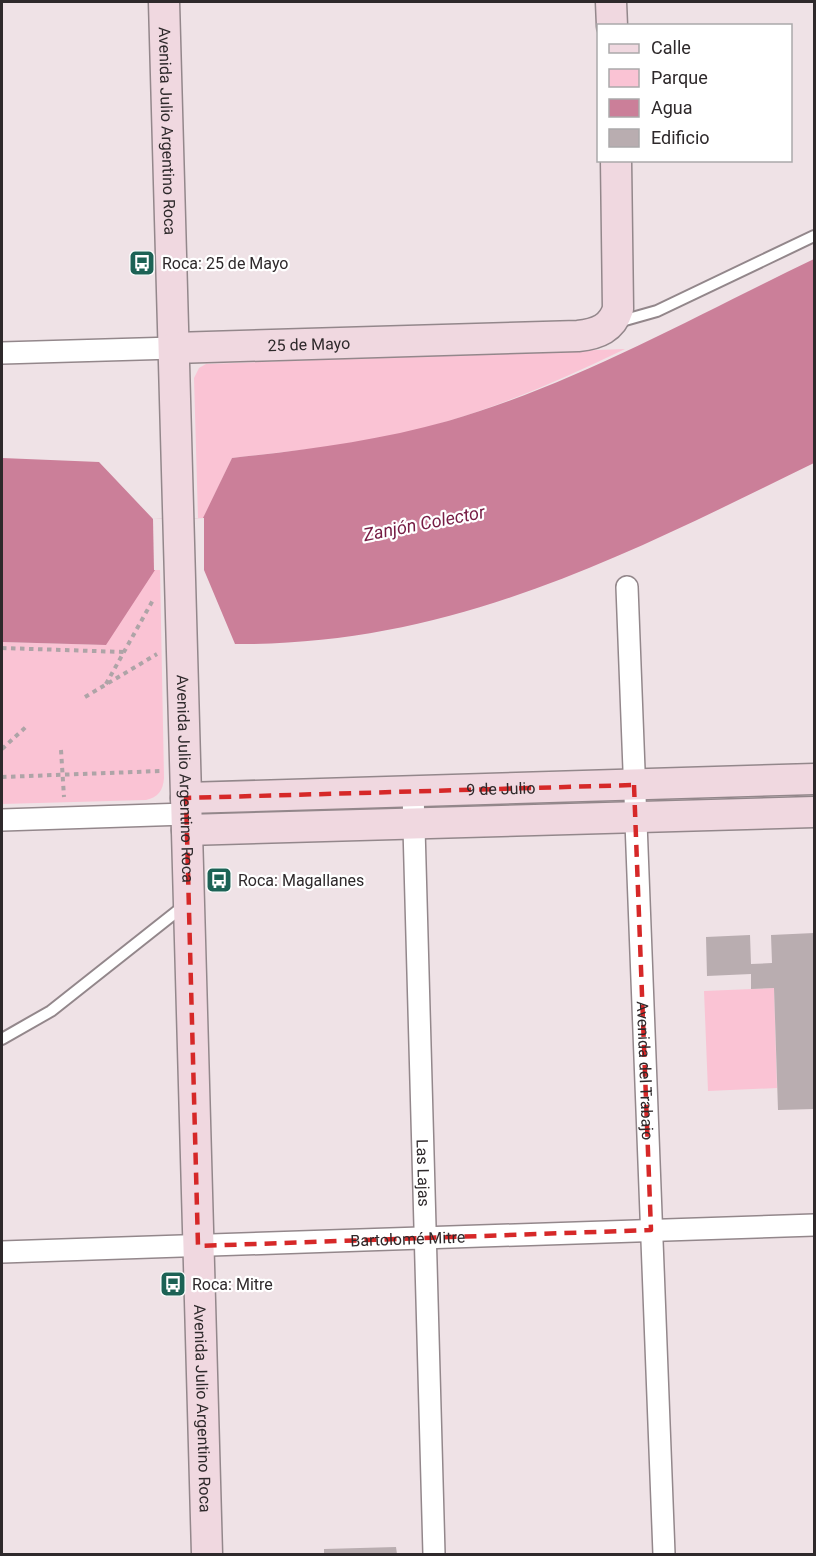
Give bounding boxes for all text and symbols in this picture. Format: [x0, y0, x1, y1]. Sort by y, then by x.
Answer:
legend [597, 24, 792, 162]
street label: Avenida Julio Argentino Roca [155, 27, 180, 235]
text: Calle [651, 37, 691, 58]
text: Parque [651, 67, 708, 88]
text: Agua [651, 97, 693, 118]
text: Edificio [651, 127, 710, 148]
bus stop icon: Roca: 25 de Mayo [127, 248, 157, 278]
place label: Roca: 25 de Mayo [162, 254, 288, 273]
street label: 25 de Mayo [267, 333, 351, 355]
water label: Zanjón Colector [361, 501, 488, 545]
street label: Avenida Julio Argentino Roca [173, 674, 198, 883]
street label: 9 de Julio [466, 778, 536, 799]
bus stop icon: Roca: Magallanes [204, 865, 234, 895]
place label: Roca: Magallanes [238, 871, 364, 890]
street label: Avenida del Trabajo [633, 1001, 658, 1141]
street label: Las Lajas [413, 1139, 434, 1207]
street label: Bartolomé Mitre [350, 1227, 466, 1250]
bus stop icon: Roca: Mitre [158, 1269, 188, 1299]
place label: Roca: Mitre [192, 1275, 273, 1294]
street label: Avenida Julio Argentino Roca [191, 1304, 215, 1513]

